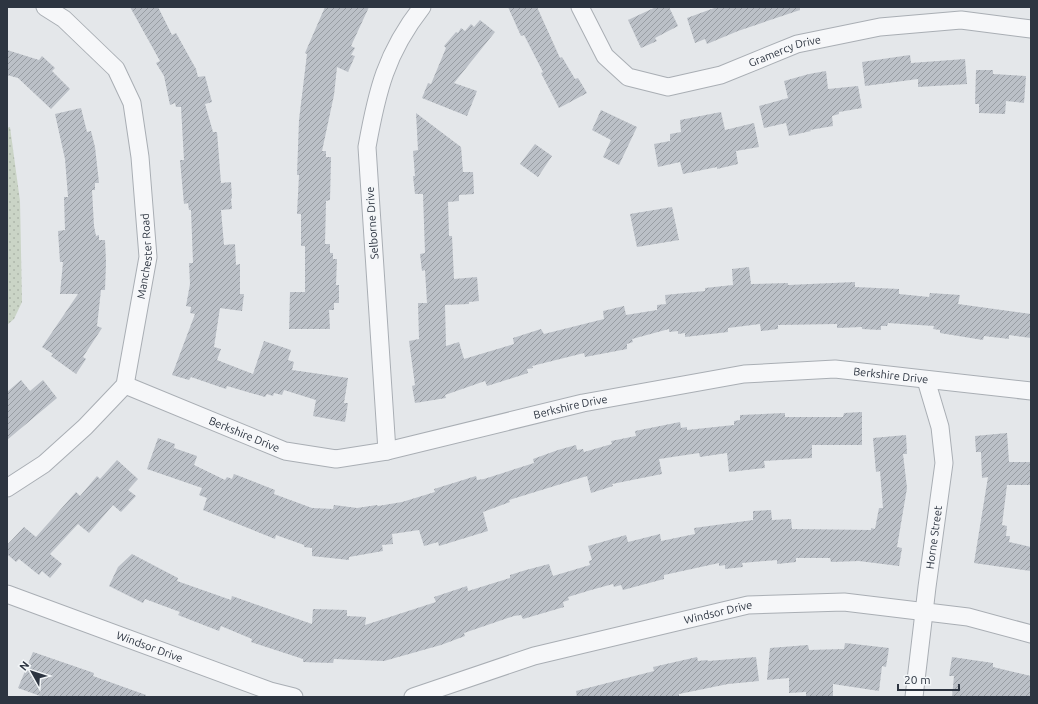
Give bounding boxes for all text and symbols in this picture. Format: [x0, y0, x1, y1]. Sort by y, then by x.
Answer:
street label: Gramercy Drive [747, 33, 822, 69]
street label: Selborne Drive [363, 186, 381, 260]
street label: Manchester Road [135, 213, 154, 300]
street label: Berkshire Drive [853, 365, 929, 385]
street label: Berkshire Drive [532, 393, 608, 421]
street label: Berkshire Drive [207, 414, 281, 454]
street label: Horne Street [924, 504, 944, 570]
street label: Windsor Drive [683, 599, 752, 626]
street label: Windsor Drive [115, 629, 184, 664]
north arrow [12, 652, 52, 692]
text: N [17, 659, 31, 673]
scale bar [898, 666, 959, 692]
text: 20 m [904, 673, 931, 686]

